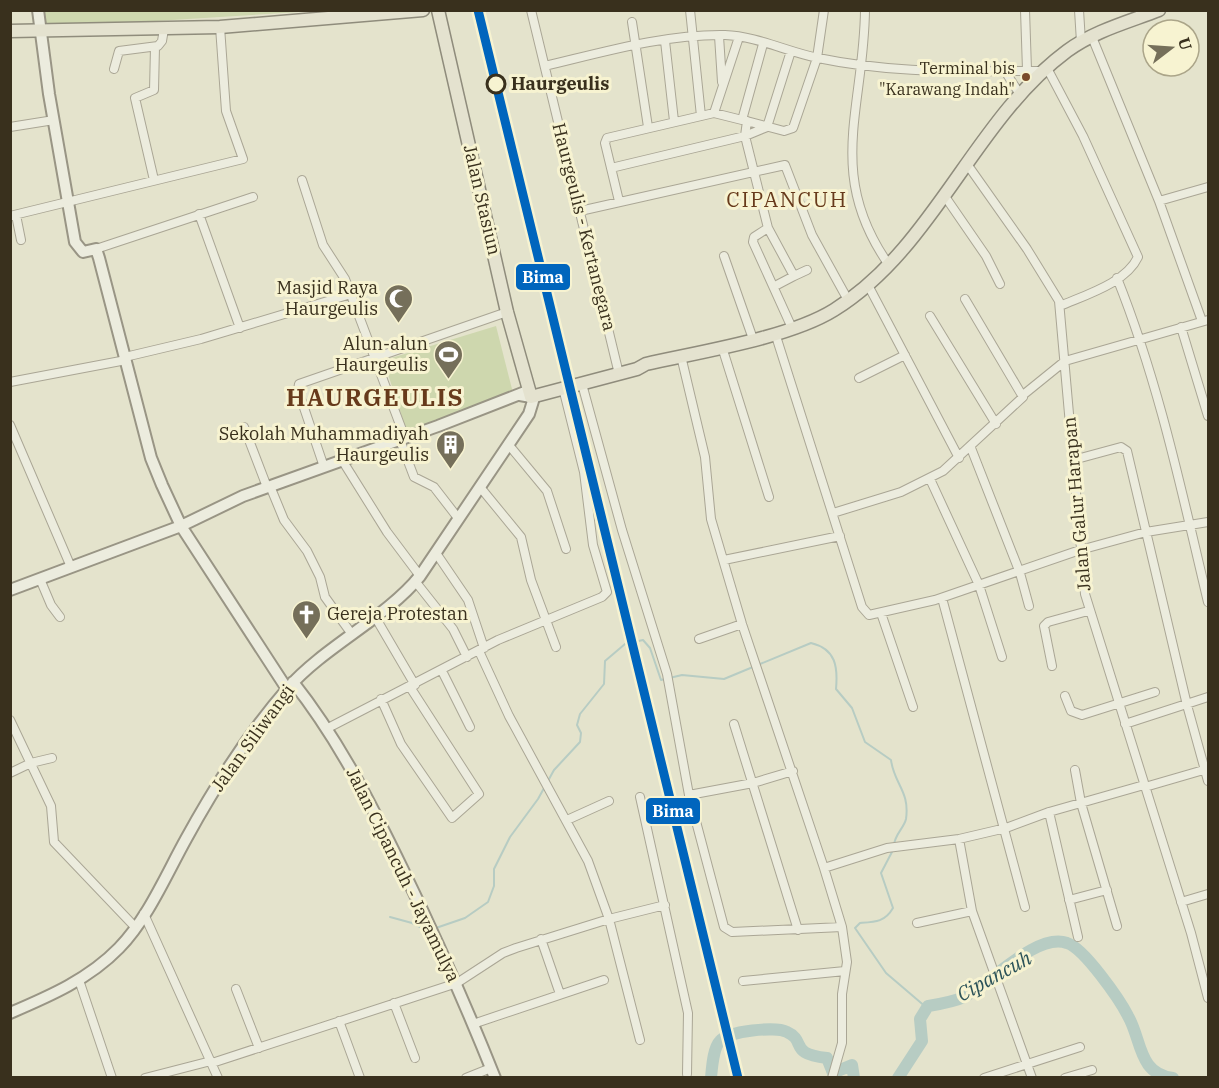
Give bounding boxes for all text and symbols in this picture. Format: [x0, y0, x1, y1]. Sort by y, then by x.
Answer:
north arrow [1141, 18, 1201, 78]
text: U [1174, 35, 1197, 52]
place label: Terminal bis "Karawang Indah" [879, 58, 1015, 99]
marker: Terminal bis "Karawang Indah" [1020, 71, 1032, 83]
place label: Haurgeulis [511, 72, 609, 95]
marker: Haurgeulis [486, 74, 506, 94]
street label: Haurgeulis - Kertanegara [547, 120, 622, 333]
street label: Jalan Stasiun [459, 142, 506, 257]
district label: CIPANCUH [726, 185, 848, 213]
line badge: Bima [515, 263, 571, 291]
text: Bima [522, 267, 564, 287]
place label: Masjid Raya Haurgeulis [276, 276, 378, 320]
mosque icon: Masjid Raya Haurgeulis [383, 282, 415, 324]
place label: Alun-alun Haurgeulis [335, 332, 428, 376]
sports icon: Alun-alun Haurgeulis [433, 338, 465, 380]
district label: HAURGEULIS [286, 381, 464, 413]
street label: Jalan Galur Harapan [1057, 416, 1096, 592]
place label: Sekolah Muhammadiyah Haurgeulis [219, 422, 429, 466]
building icon: Sekolah Muhammadiyah Haurgeulis [434, 428, 466, 470]
church icon: Gereja Protestan [290, 598, 322, 640]
place label: Gereja Protestan [327, 602, 468, 625]
street label: Jalan Siliwangi [206, 679, 299, 796]
street label: Jalan Cipancuh - Jayamulya [341, 764, 466, 986]
line badge: Bima [645, 797, 701, 825]
text: Bima [652, 801, 694, 821]
water label: Cipancuh [952, 944, 1036, 1007]

